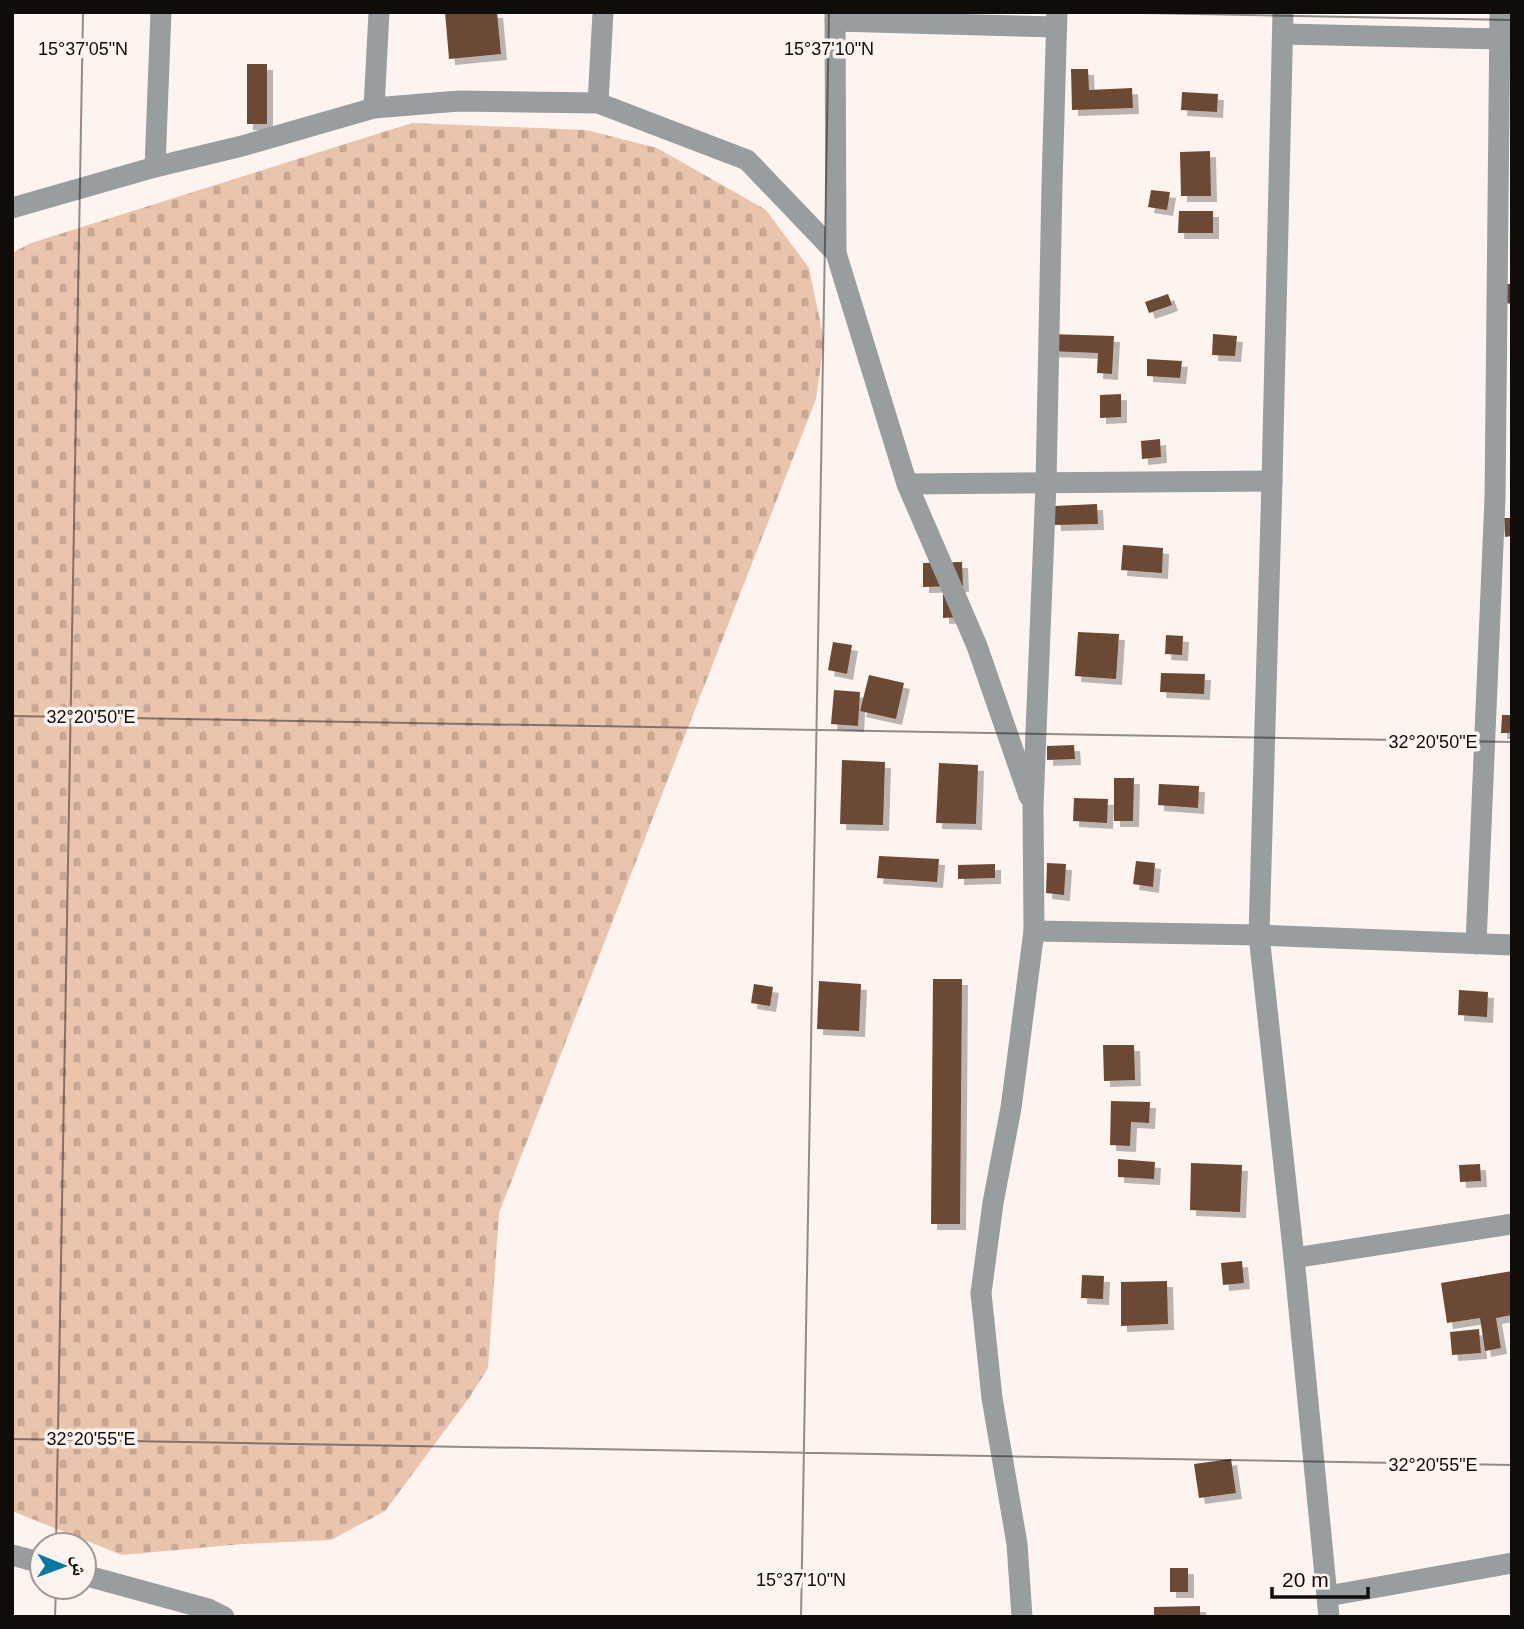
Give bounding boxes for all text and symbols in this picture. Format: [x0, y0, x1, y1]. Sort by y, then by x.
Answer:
text: 15°37'05"N [38, 39, 128, 59]
text: 15°37'10"N [784, 39, 874, 59]
text: 32°20'50"E [46, 707, 136, 727]
text: 32°20'50"E [1388, 732, 1478, 752]
text: 32°20'55"E [46, 1429, 136, 1449]
text: 32°20'55"E [1388, 1455, 1478, 1475]
north arrow [28, 1531, 98, 1601]
text: ش [68, 1556, 90, 1577]
scale bar [1272, 1556, 1368, 1600]
text: 20 m [1282, 1568, 1329, 1591]
text: 15°37'10"N [756, 1570, 846, 1590]

